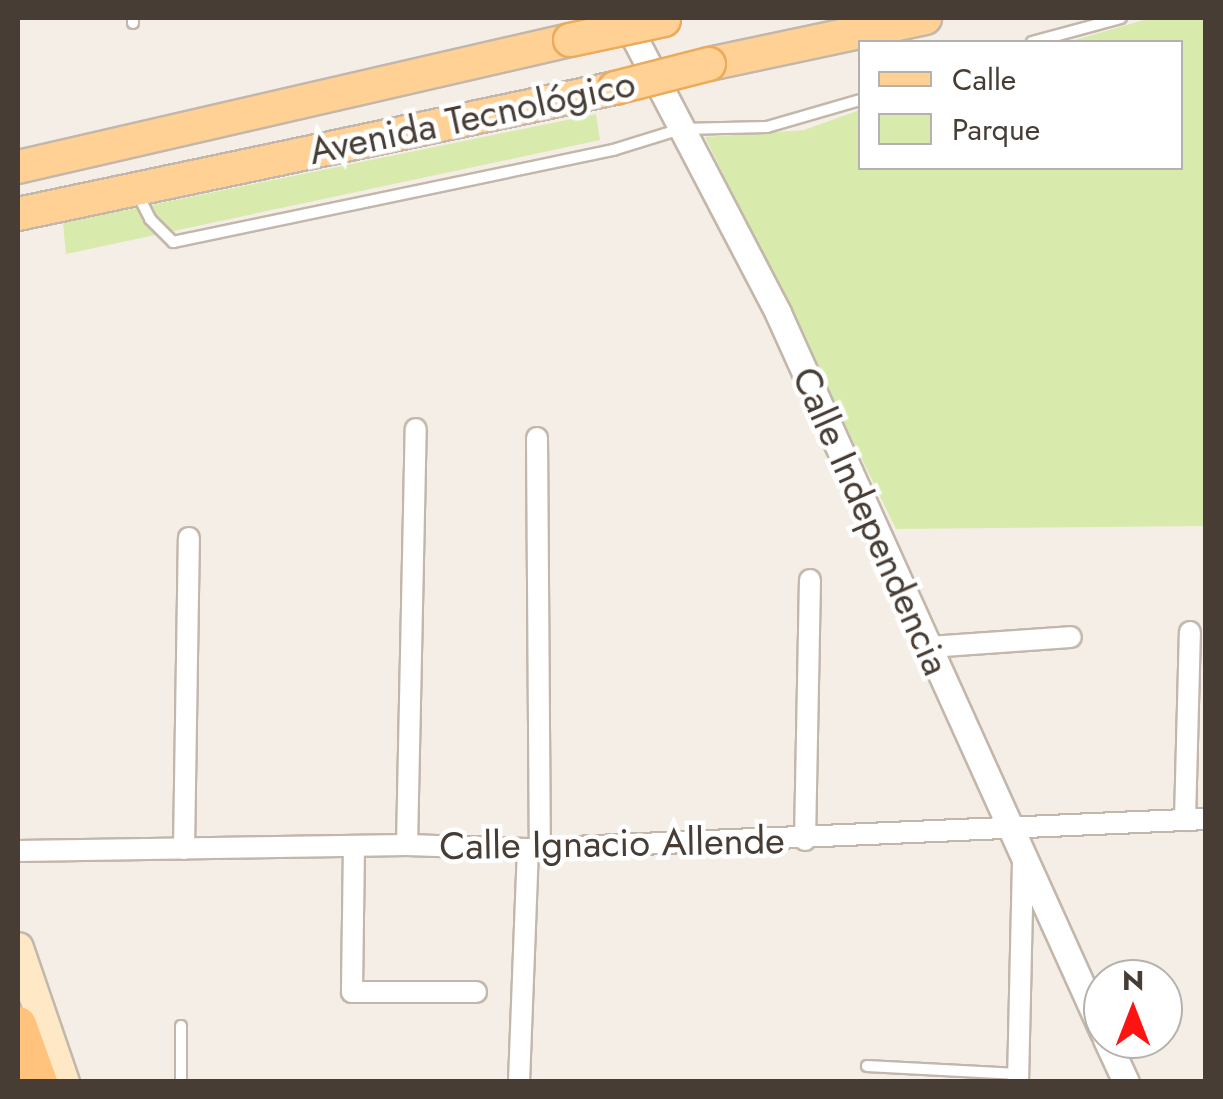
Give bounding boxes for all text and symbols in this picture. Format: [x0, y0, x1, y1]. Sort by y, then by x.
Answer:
legend [858, 40, 1183, 170]
text: Calle [952, 58, 1016, 101]
street label: Avenida Tecnológico [305, 60, 639, 174]
text: Parque [952, 108, 1040, 151]
street label: Calle Independencia [783, 360, 959, 682]
street label: Calle Ignacio Allende [439, 817, 785, 869]
north arrow [1083, 959, 1183, 1059]
text: N [1122, 960, 1144, 1001]

